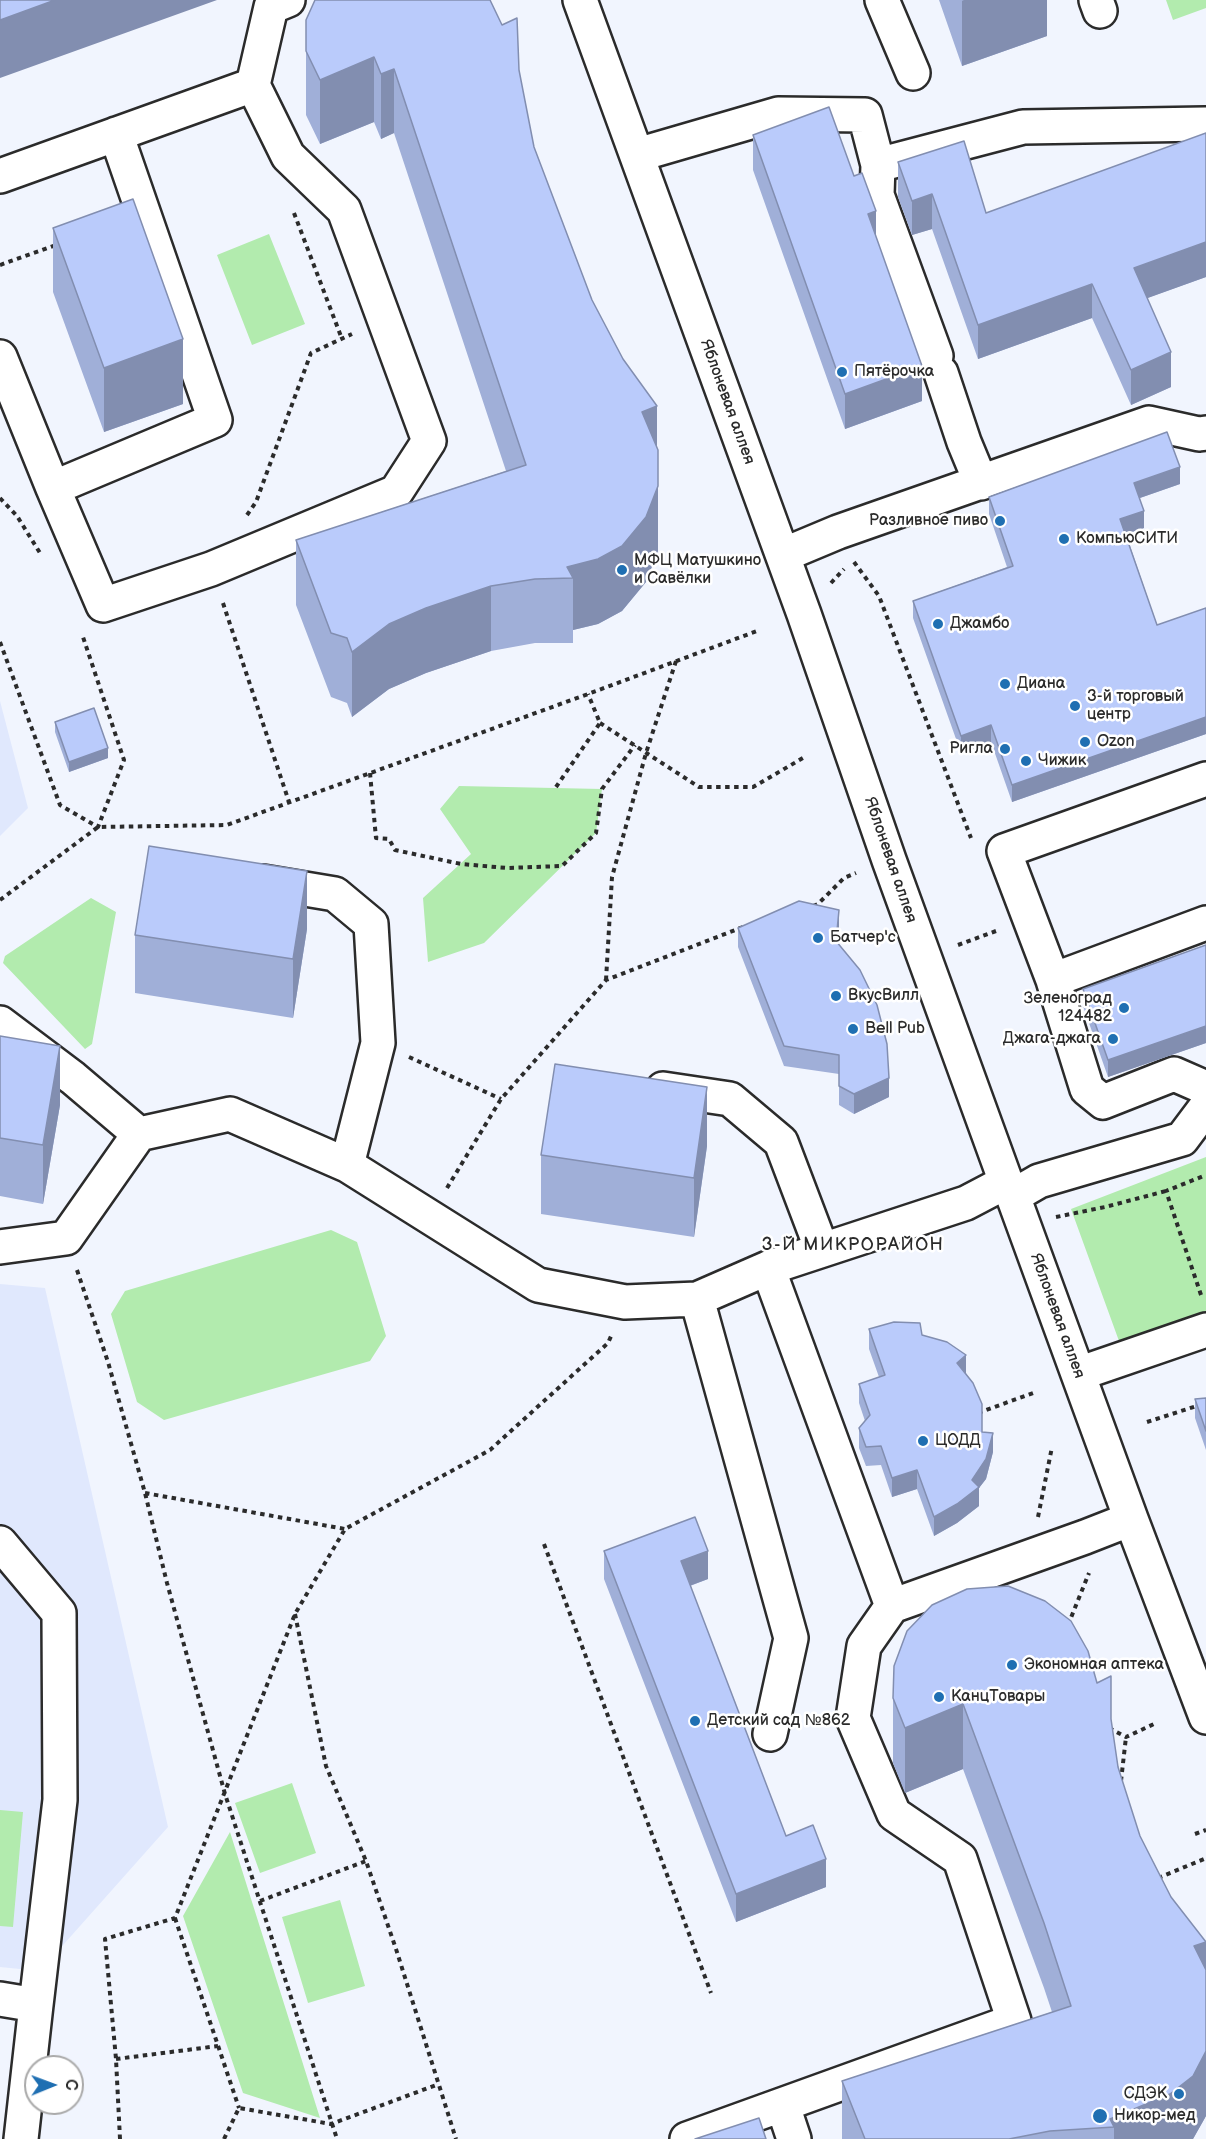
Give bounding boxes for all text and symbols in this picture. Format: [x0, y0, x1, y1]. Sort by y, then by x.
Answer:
street label: Яблоневая аллея [695, 337, 759, 467]
place label: Пятёрочка [854, 362, 934, 382]
marker: Пятёрочка [835, 365, 849, 379]
place label: Разливное пиво [869, 511, 988, 531]
marker: Разливное пиво [993, 514, 1007, 528]
place label: КомпьюСИТИ [1076, 529, 1178, 549]
marker: КомпьюСИТИ [1057, 532, 1071, 546]
place label: МФЦ Матушкино и Савёлки [634, 551, 761, 589]
marker: МФЦ Матушкино и Савёлки [615, 563, 629, 577]
place label: Джамбо [950, 614, 1009, 634]
marker: Джамбо [931, 617, 945, 631]
place label: Диана [1017, 674, 1065, 694]
marker: Диана [998, 677, 1012, 691]
place label: 3-й торговый центр [1087, 687, 1184, 725]
marker: 3-й торговый центр [1068, 699, 1082, 713]
place label: Ozon [1097, 732, 1135, 752]
marker: Ozon [1078, 735, 1092, 749]
place label: Ригла [949, 739, 993, 759]
marker: Ригла [998, 742, 1012, 756]
place label: Чижик [1038, 751, 1086, 771]
marker: Чижик [1019, 754, 1033, 768]
street label: Яблоневая аллея [859, 795, 921, 925]
place label: Батчер'с [830, 928, 896, 948]
marker: Батчер'с [811, 931, 825, 945]
place label: ВкусВилл [848, 986, 919, 1006]
marker: ВкусВилл [829, 989, 843, 1003]
place label: Зеленоград 124482 [1024, 989, 1112, 1027]
marker: Зеленоград 124482 [1117, 1001, 1131, 1015]
place label: Bell Pub [865, 1019, 925, 1039]
marker: Bell Pub [846, 1022, 860, 1036]
place label: Джага-джага [1003, 1029, 1101, 1049]
marker: Джага-джага [1106, 1032, 1120, 1046]
district label: 3-Й МИКРОРАЙОН [762, 1234, 944, 1256]
street label: Яблоневая аллея [1025, 1251, 1089, 1381]
place label: ЦОДД [935, 1431, 981, 1451]
marker: ЦОДД [916, 1434, 930, 1448]
place label: Экономная аптека [1024, 1655, 1164, 1675]
marker: Экономная аптека [1005, 1658, 1019, 1672]
place label: КанцТовары [951, 1687, 1045, 1707]
marker: КанцТовары [932, 1690, 946, 1704]
place label: Детский сад №862 [707, 1711, 850, 1731]
marker: Детский сад №862 [688, 1714, 702, 1728]
north arrow [24, 2055, 84, 2115]
text: С [61, 2079, 80, 2090]
place label: СДЭК [1124, 2084, 1167, 2104]
marker: СДЭК [1172, 2087, 1186, 2101]
place label: Никор-мед [1114, 2106, 1195, 2126]
marker: Никор-мед [1091, 2107, 1109, 2125]

